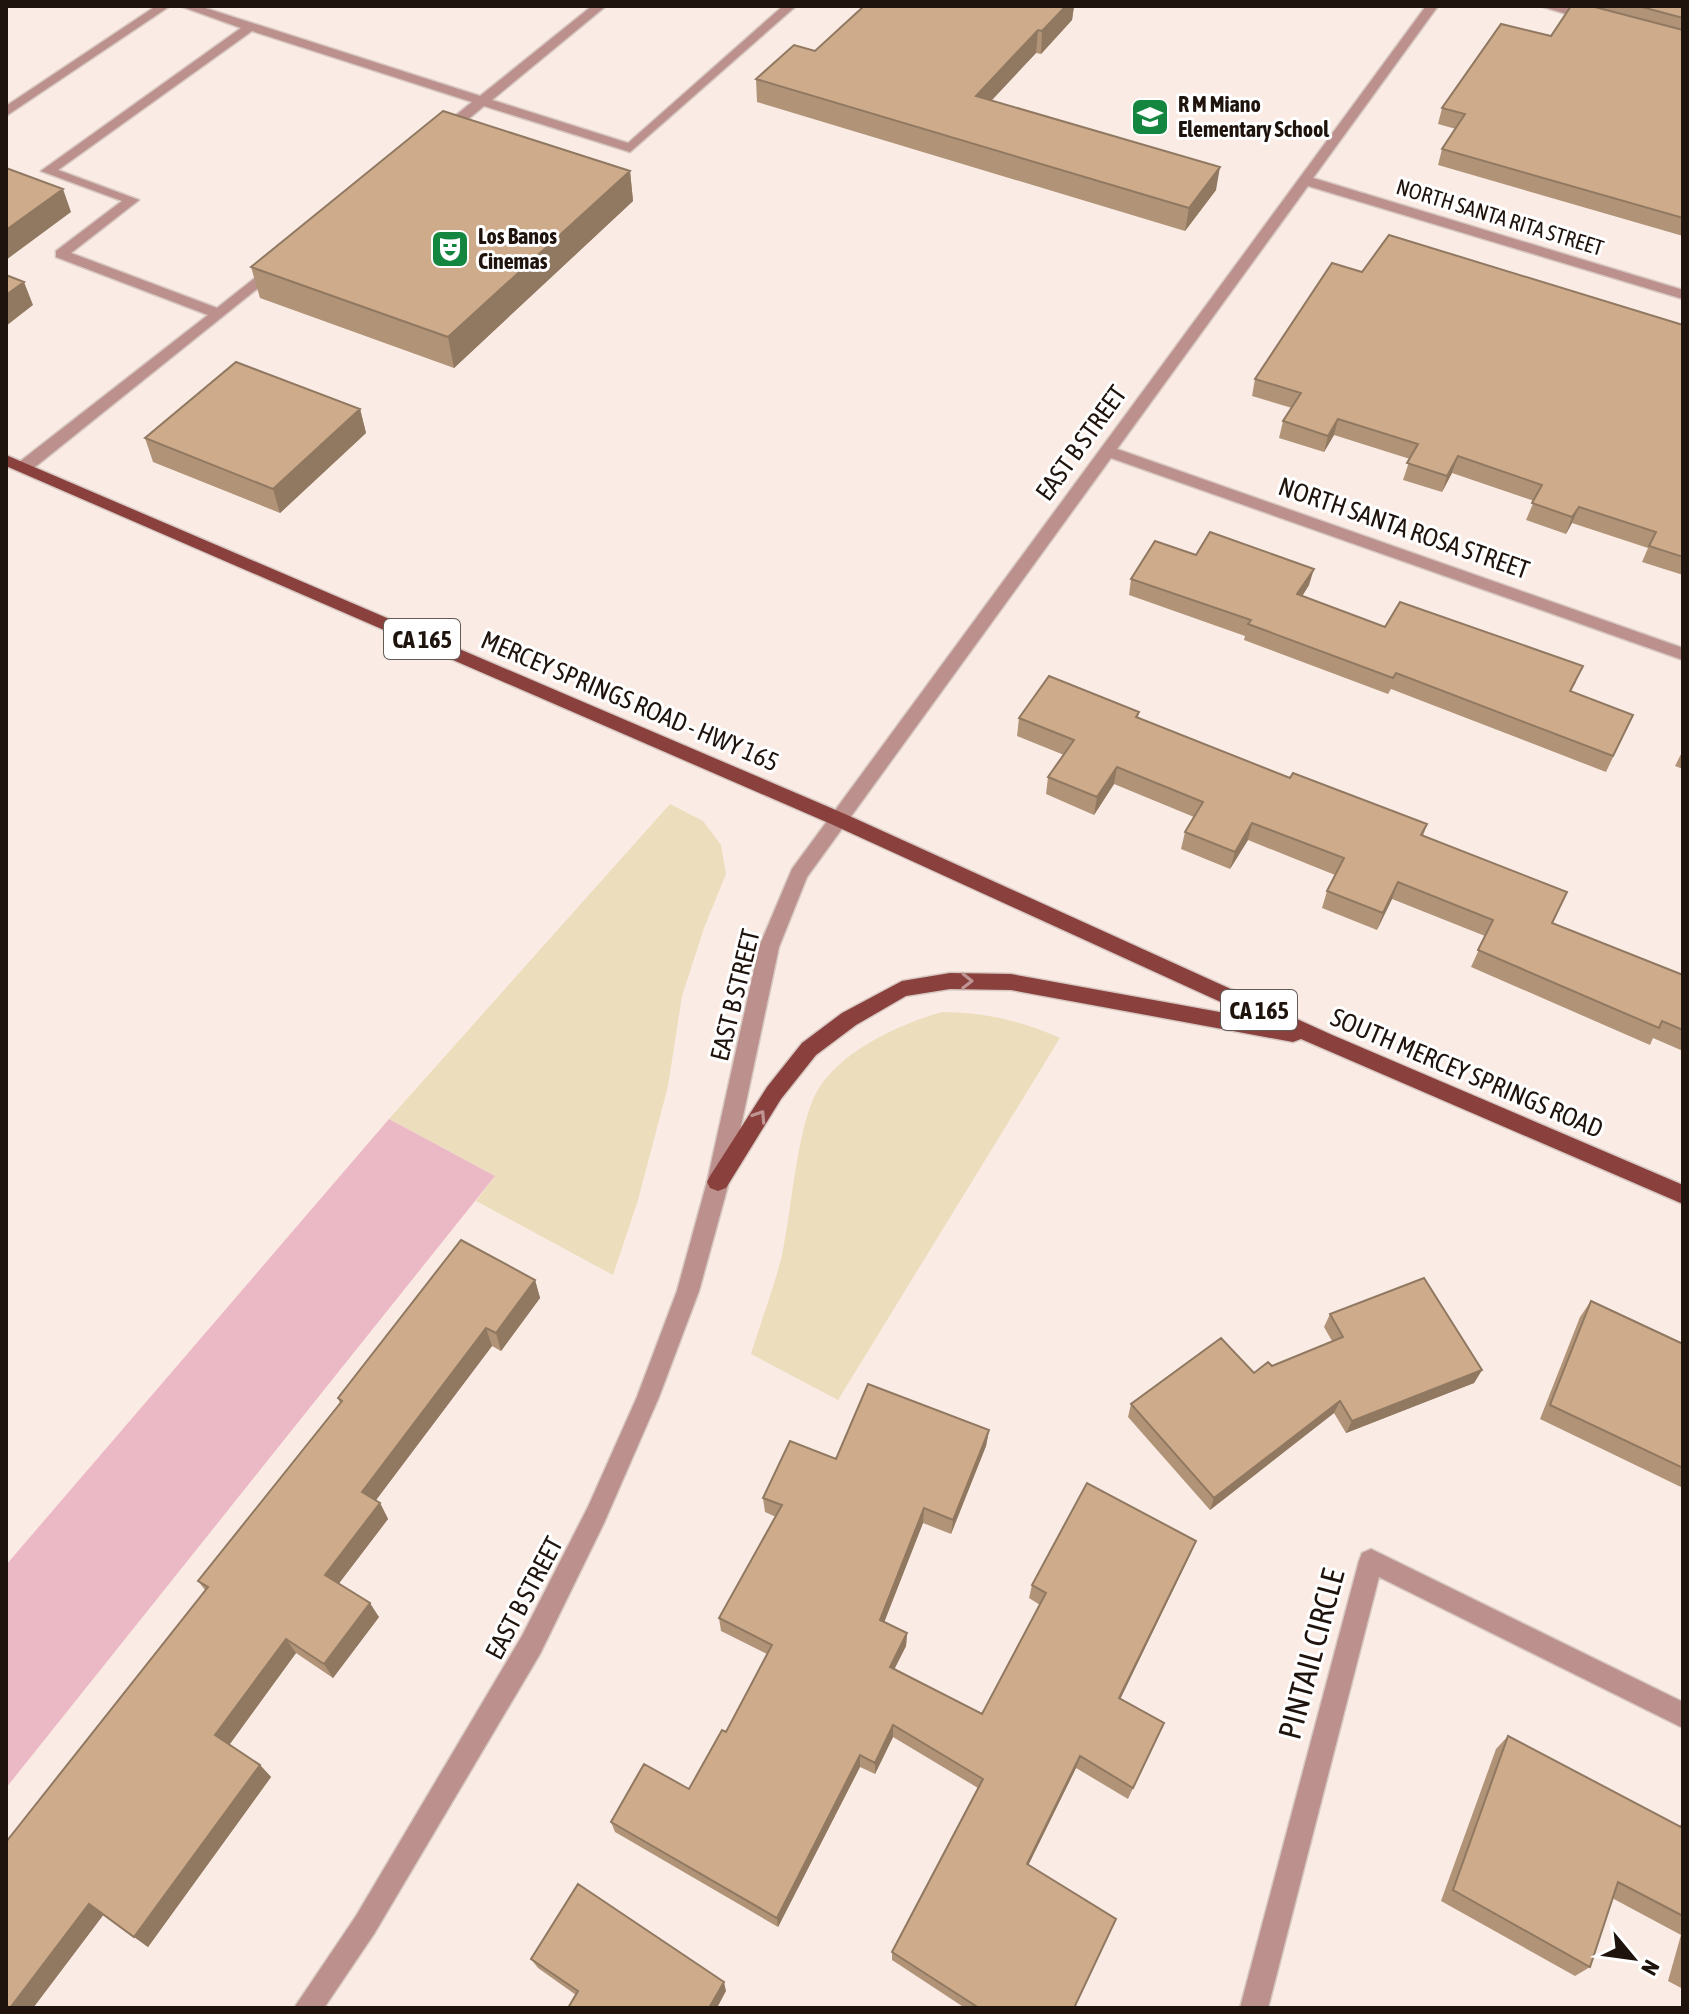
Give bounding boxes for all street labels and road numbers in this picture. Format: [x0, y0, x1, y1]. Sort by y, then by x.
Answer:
street label: NORTH SANTA RITA STREET [1393, 173, 1607, 261]
street label: EAST B STREET [1029, 379, 1133, 506]
street label: NORTH SANTA ROSA STREET [1275, 471, 1534, 585]
road number: CA 165 [384, 619, 460, 659]
street label: MERCEY SPRINGS ROAD - HWY 165 [477, 625, 783, 777]
street label: EAST B STREET [704, 926, 766, 1064]
road number: CA 165 [1221, 990, 1297, 1030]
street label: SOUTH MERCEY SPRINGS ROAD [1326, 1002, 1608, 1144]
street label: EAST B STREET [479, 1531, 569, 1664]
street label: PINTAIL CIRCLE [1271, 1564, 1352, 1743]

